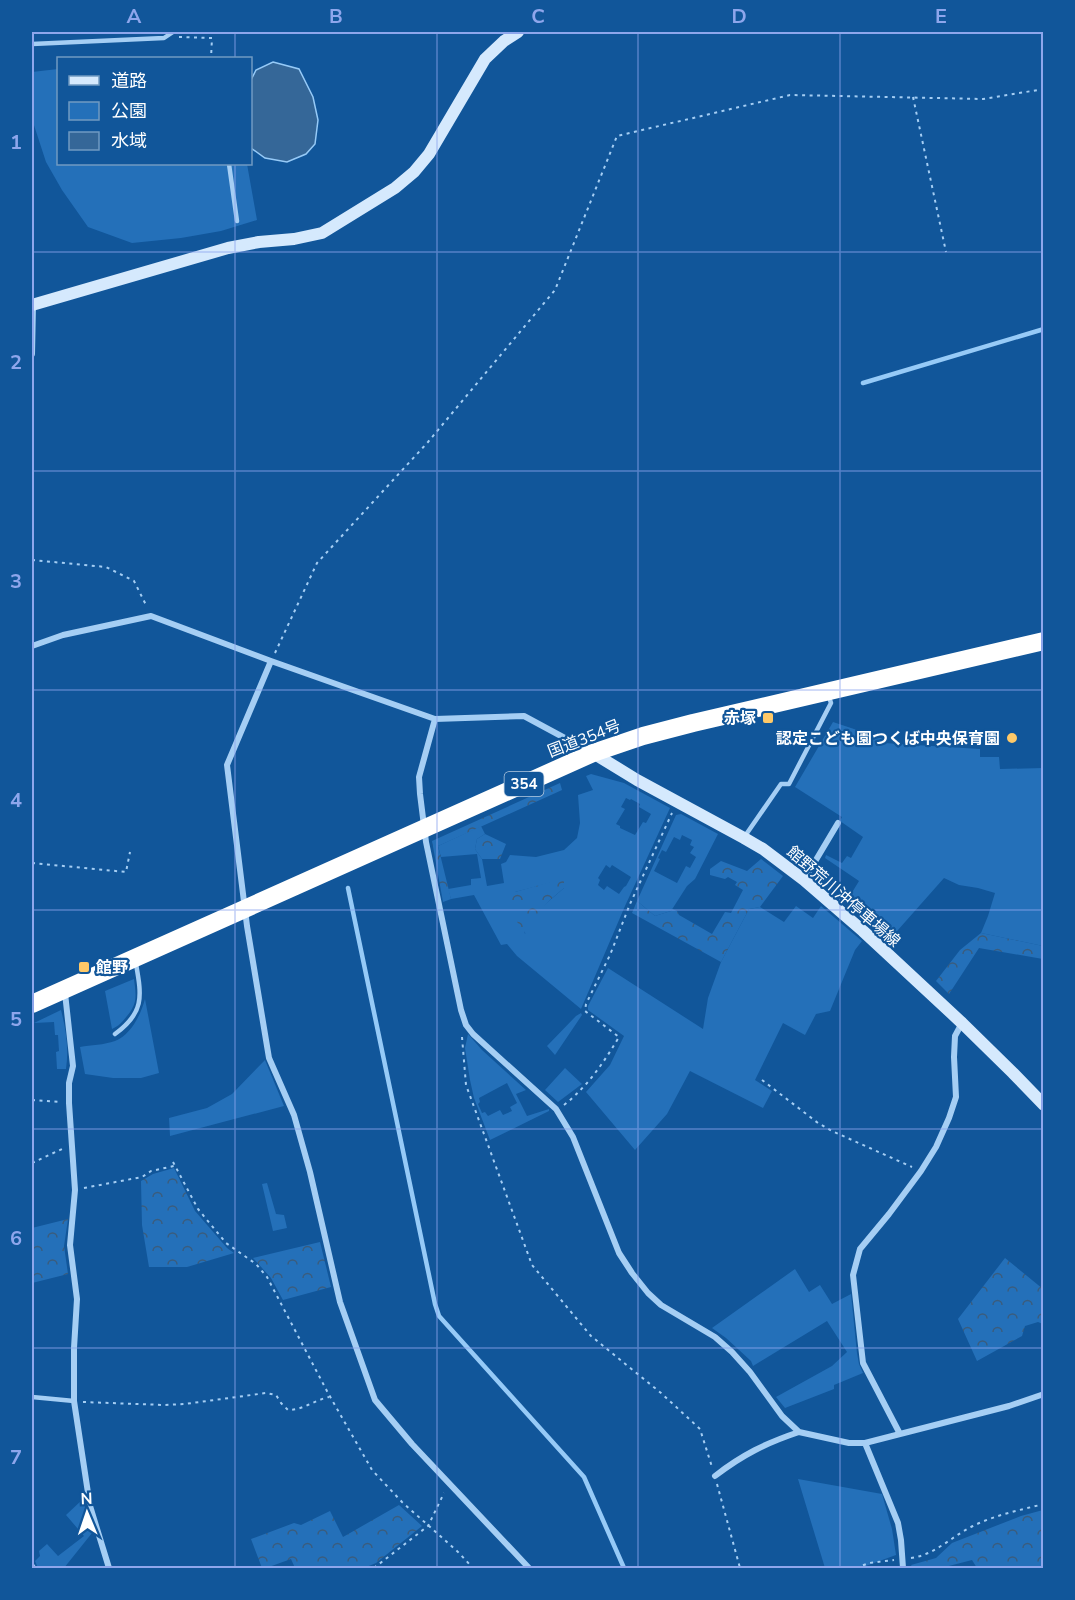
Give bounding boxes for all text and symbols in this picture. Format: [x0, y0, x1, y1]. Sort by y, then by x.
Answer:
text: A [127, 3, 142, 30]
text: B [329, 3, 343, 30]
text: C [531, 3, 545, 30]
text: D [731, 3, 747, 30]
text: E [935, 3, 947, 30]
legend [57, 57, 252, 165]
text: 道路 [111, 69, 147, 93]
text: 公園 [111, 99, 147, 123]
text: 1 [10, 129, 22, 156]
text: 水域 [111, 129, 147, 153]
text: 2 [10, 349, 22, 376]
text: 3 [10, 568, 22, 595]
place label: 赤塚 [724, 708, 756, 730]
marker: 赤塚 [761, 711, 775, 725]
street label: 国道354号 [545, 715, 624, 763]
place label: 認定こども園つくば中央保育園 [776, 728, 1000, 750]
marker: 認定こども園つくば中央保育園 [1005, 731, 1019, 745]
road number: 354 [504, 772, 544, 796]
text: 4 [10, 787, 22, 814]
street label: 館野荒川沖停車場線 [782, 841, 905, 952]
place label: 館野 [96, 957, 128, 979]
marker: 館野 [77, 960, 91, 974]
text: 5 [10, 1006, 22, 1033]
text: 6 [10, 1225, 22, 1252]
text: 7 [10, 1444, 22, 1471]
north arrow [57, 1483, 117, 1543]
text: N [80, 1488, 93, 1510]

